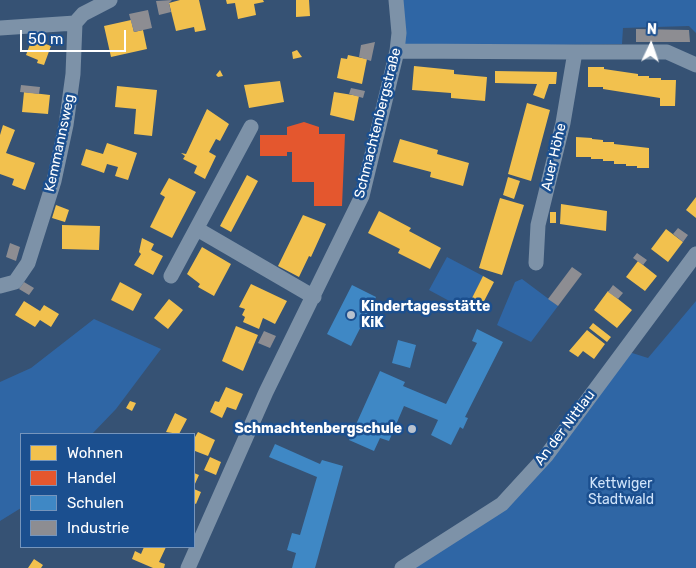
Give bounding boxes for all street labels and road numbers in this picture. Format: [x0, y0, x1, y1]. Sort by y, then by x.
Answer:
street label: Schmachtenbergstraße [351, 46, 405, 200]
street label: Kemmannsweg [41, 93, 79, 193]
street label: Auer Höhe [538, 122, 570, 192]
street label: An der Nittlau [531, 387, 599, 469]

